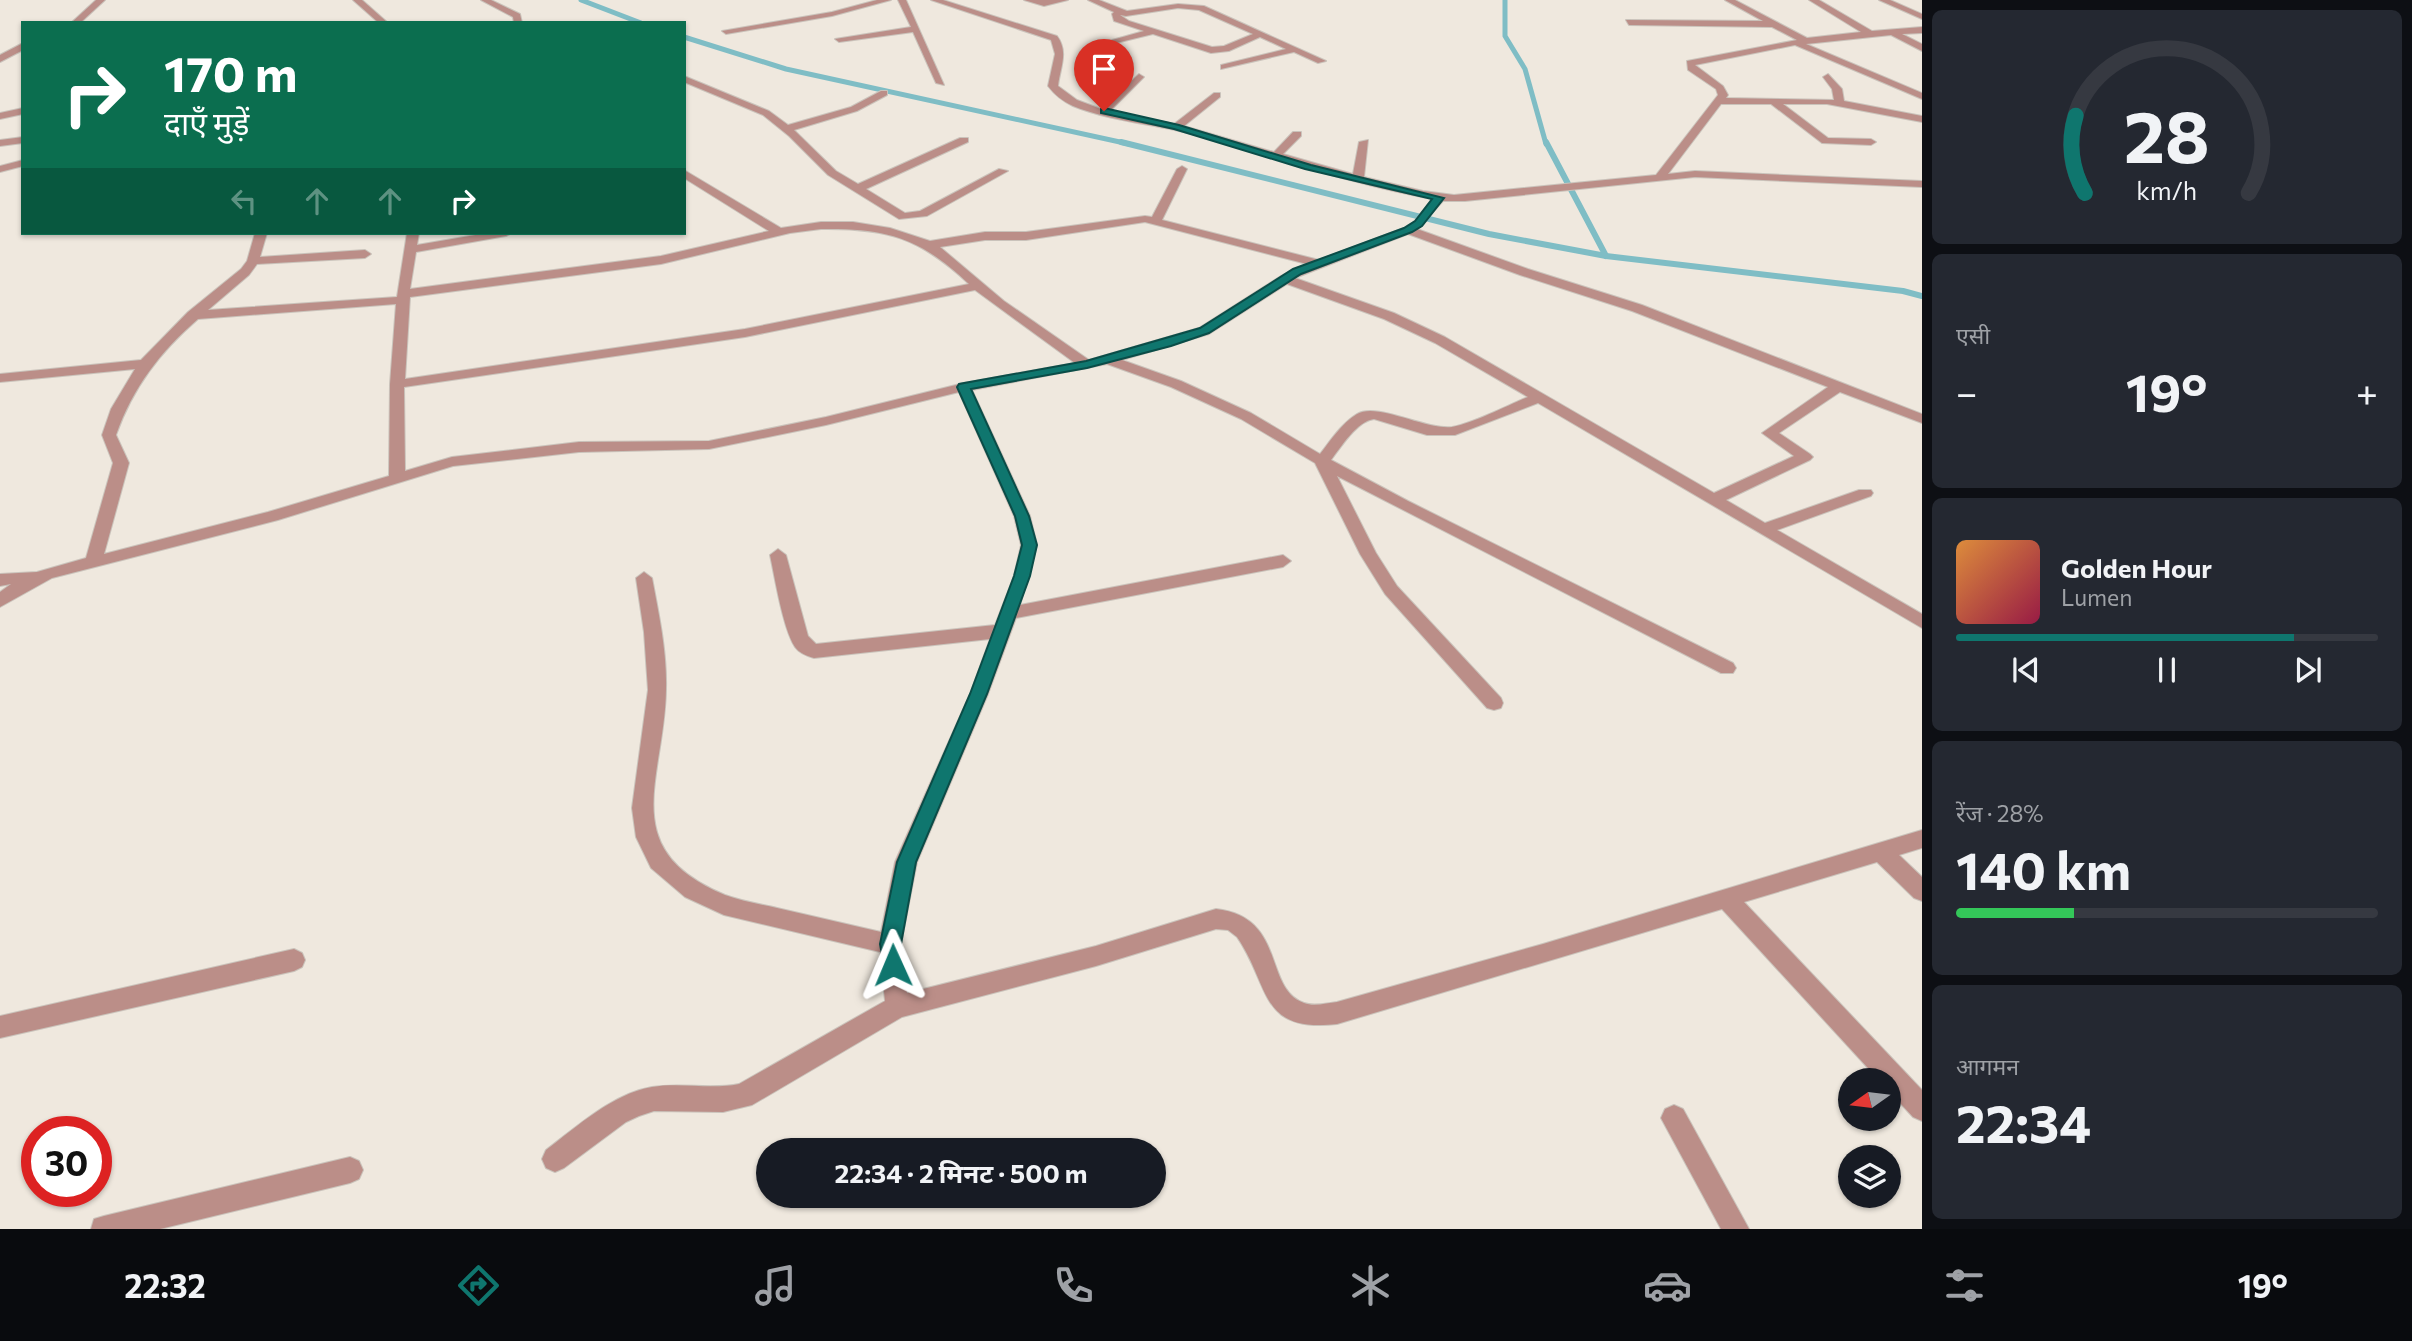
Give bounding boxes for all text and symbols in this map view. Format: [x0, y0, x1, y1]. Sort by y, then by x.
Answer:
pin [1074, 39, 1134, 111]
text: 170 m [164, 42, 297, 102]
icon: right [49, 49, 140, 140]
icon: arrive [1085, 50, 1123, 88]
text: 28 [2124, 89, 2210, 178]
text: दाएँ मुड़ें [164, 102, 249, 142]
text: km/h [2137, 175, 2197, 205]
icon: left [225, 182, 263, 220]
icon: ahead [298, 182, 336, 220]
icon: ahead [371, 182, 409, 220]
icon: right [444, 182, 482, 220]
text: एसी [1956, 321, 1990, 349]
text: 19° [2126, 359, 2207, 423]
text: − [1956, 368, 1978, 415]
text: + [2356, 368, 2378, 415]
text: Golden Hour [2061, 552, 2212, 583]
text: Lumen [2061, 583, 2132, 611]
icon: previous [2007, 651, 2045, 689]
icon: pause [2148, 651, 2186, 689]
icon: next [2289, 651, 2327, 689]
text: रेंज · 28% [1956, 799, 2044, 827]
text: 140 km [1956, 837, 2131, 901]
position arrow [856, 928, 930, 1002]
text: आगमन [1956, 1052, 2019, 1080]
north arrow [1838, 1068, 1900, 1130]
map controls [1838, 1068, 1901, 1208]
text: 22:34 [1956, 1090, 2091, 1154]
speed limit sign: 30 [21, 1116, 112, 1207]
button: layers [1838, 1145, 1901, 1208]
text: 22:34 · 2 मिनट · 500 m [835, 1157, 1087, 1188]
icon: directions [454, 1261, 503, 1310]
icon: music [751, 1261, 800, 1310]
icon: phone [1049, 1261, 1098, 1310]
icon: climate [1346, 1261, 1395, 1310]
icon: car [1643, 1261, 1692, 1310]
icon: filters [1940, 1261, 1989, 1310]
text: 22:32 [124, 1265, 206, 1305]
text: 19° [2238, 1265, 2288, 1305]

